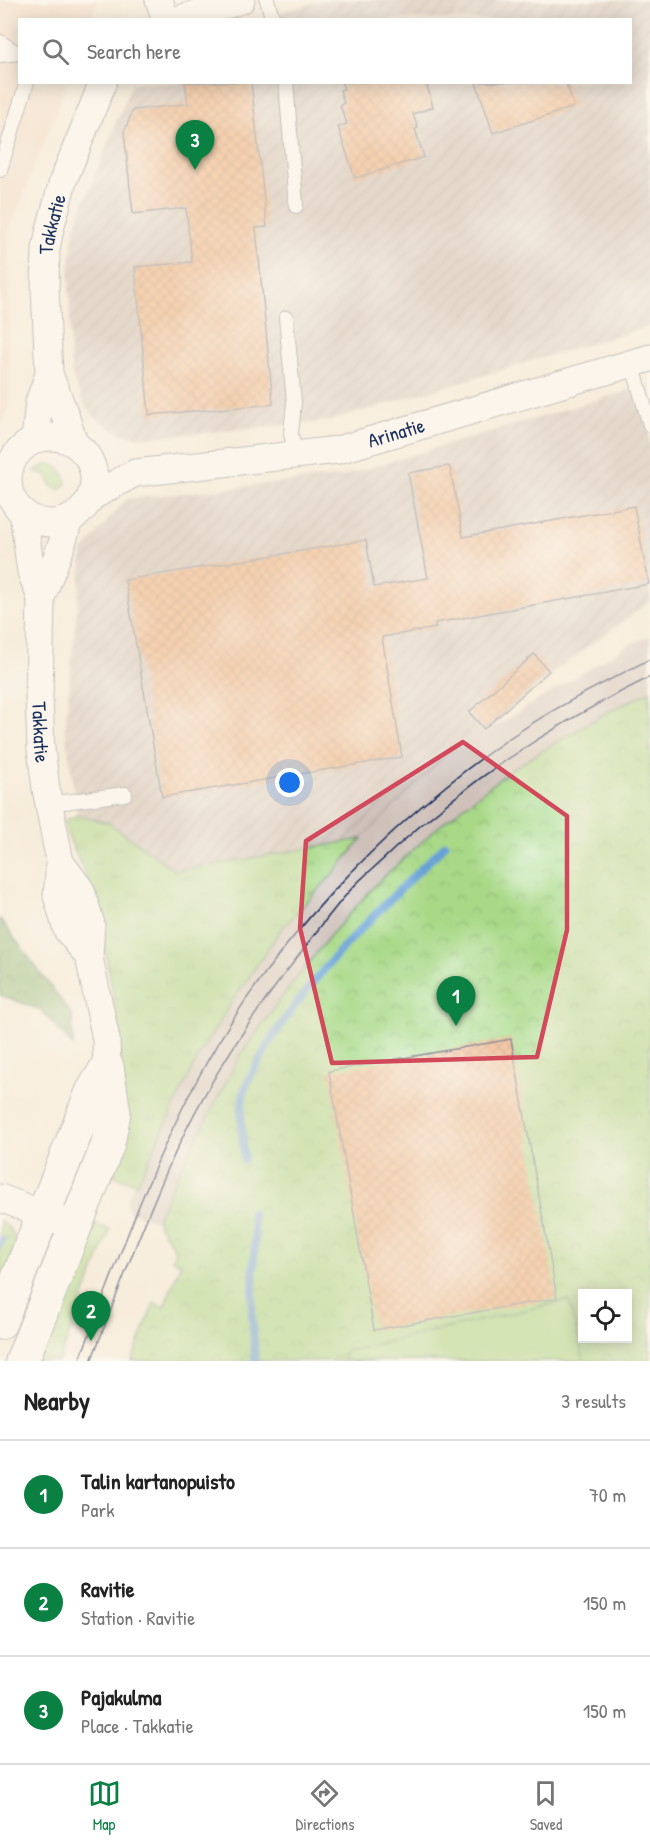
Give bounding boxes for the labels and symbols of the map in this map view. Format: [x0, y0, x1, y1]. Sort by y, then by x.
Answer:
pin: 3 [176, 120, 214, 170]
street label: Takkatie [32, 191, 72, 254]
street label: Arinatie [364, 411, 428, 454]
street label: Takkatie [26, 701, 57, 764]
your location [275, 768, 304, 797]
pin: 1 [436, 976, 476, 1026]
pin: 2 [72, 1292, 110, 1341]

